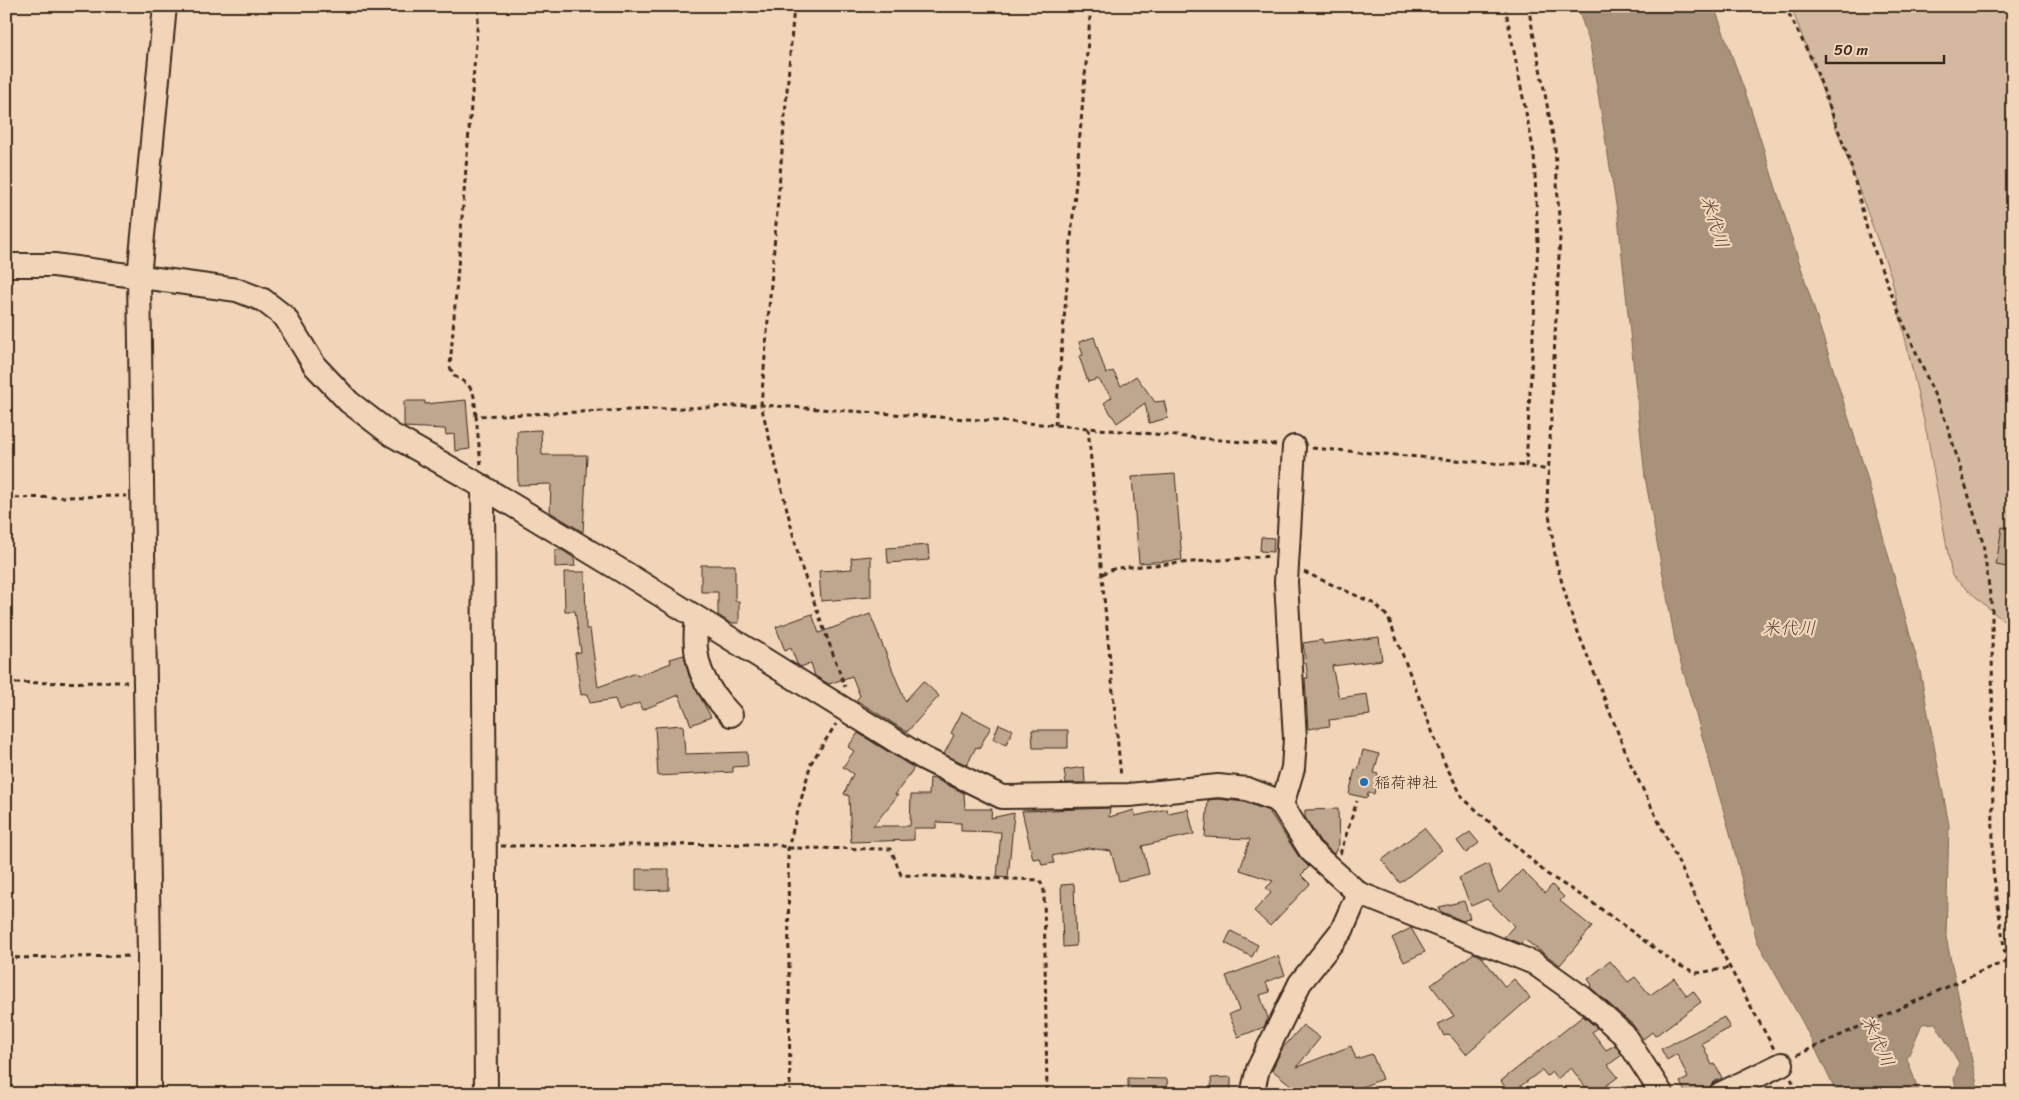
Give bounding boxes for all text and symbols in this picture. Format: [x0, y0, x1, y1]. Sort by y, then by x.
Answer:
scale bar [1826, 32, 1944, 64]
text: 50 m [1834, 37, 1869, 63]
water label: 米代川 [1692, 192, 1738, 252]
water label: 米代川 [1762, 612, 1816, 644]
place label: 稲荷神社 [1374, 768, 1438, 797]
marker: 稲荷神社 [1358, 776, 1370, 788]
water label: 米代川 [1852, 1010, 1904, 1072]

